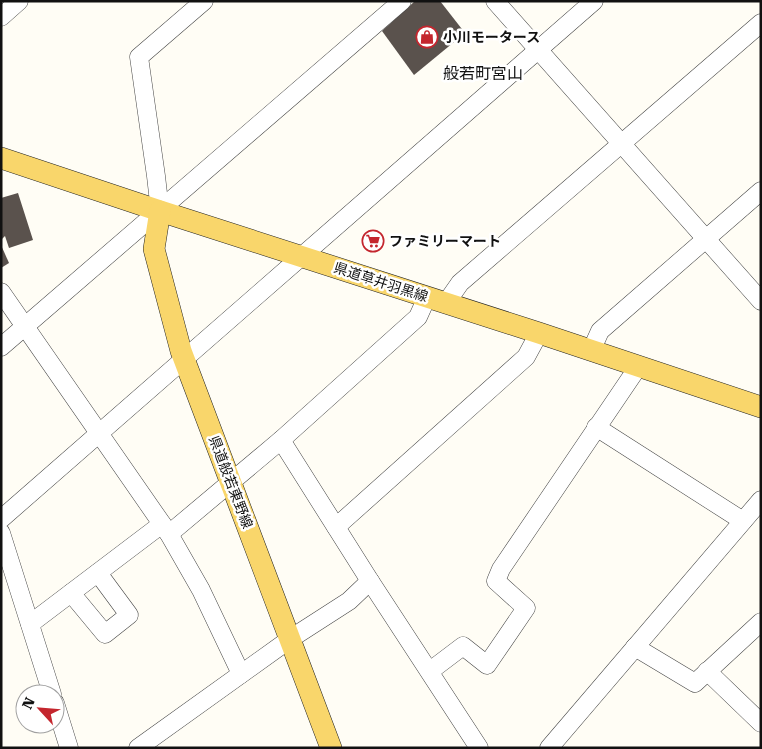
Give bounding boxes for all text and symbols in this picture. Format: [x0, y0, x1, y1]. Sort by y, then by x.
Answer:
shop icon: 小川モータース [415, 25, 439, 49]
place label: 小川モータース [443, 29, 540, 45]
district label: 般若町宮山 [443, 64, 523, 83]
supermarket icon: ファミリーマート [361, 229, 385, 253]
place label: ファミリーマート [389, 233, 501, 249]
street label: 県道草井羽黒線 [332, 259, 430, 305]
street label: 県道般若東野線 [206, 433, 256, 531]
north arrow [15, 684, 65, 734]
text: N [19, 695, 38, 712]

